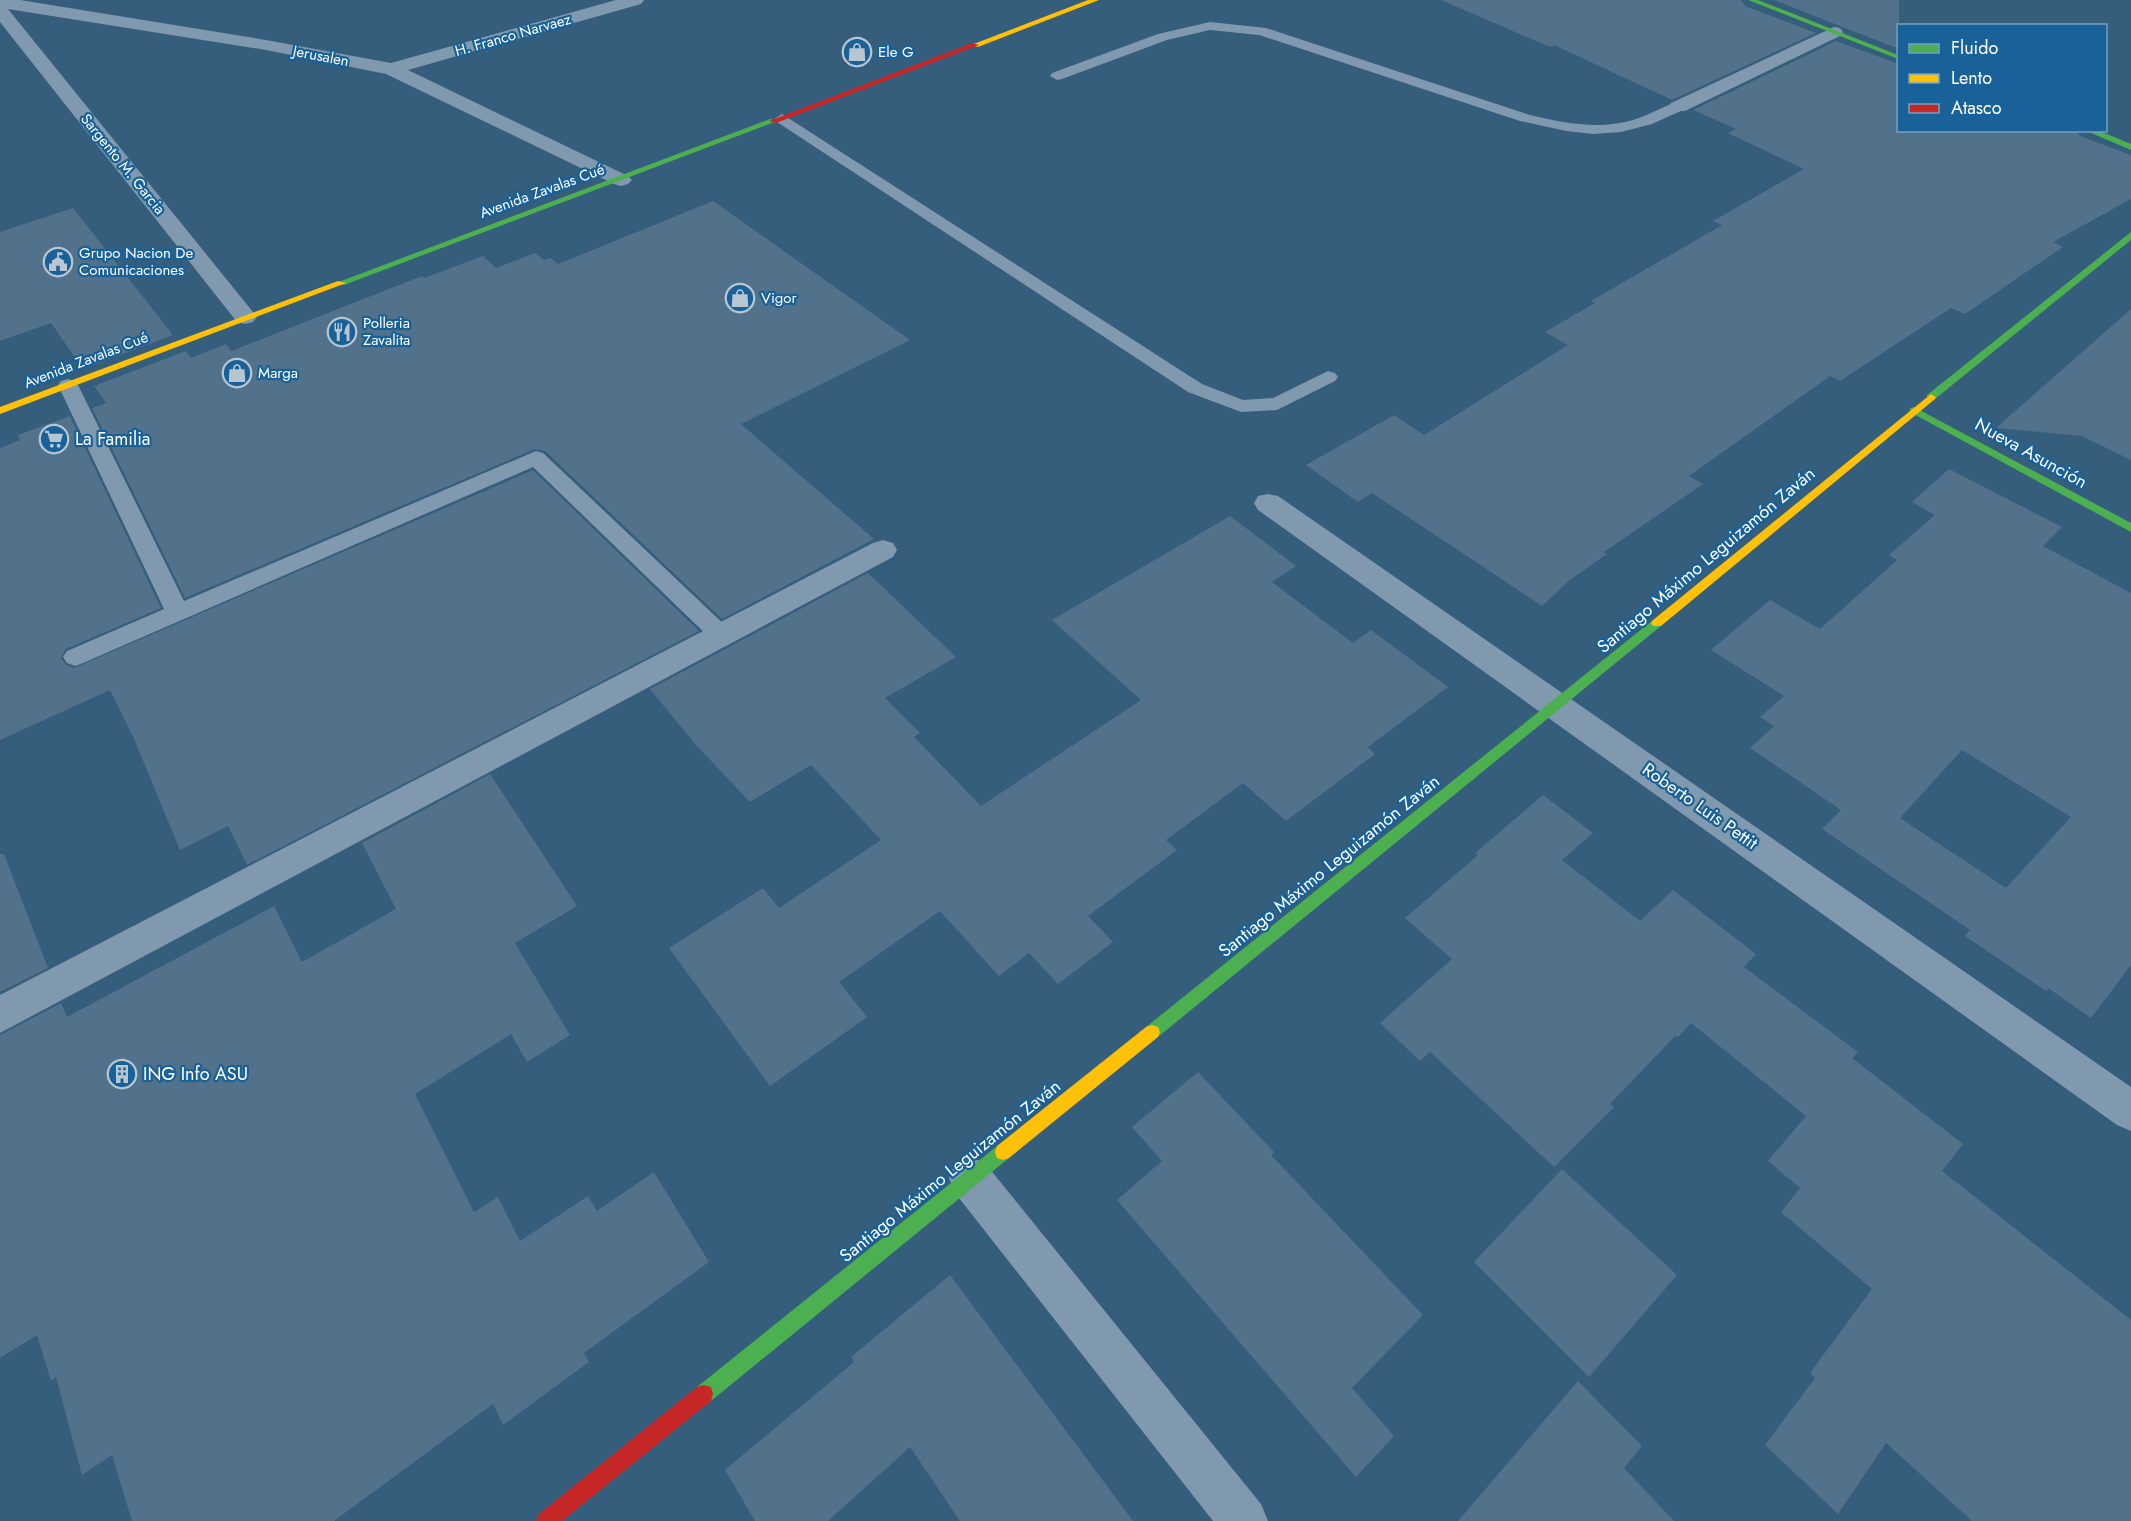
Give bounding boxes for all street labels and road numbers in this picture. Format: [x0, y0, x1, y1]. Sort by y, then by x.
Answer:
street label: H. Franco Narvaez [452, 8, 574, 62]
street label: Jerusalen [289, 39, 351, 72]
street label: Sargento M. Garcia [75, 109, 171, 219]
street label: Avenida Zavalas Cué [476, 158, 608, 224]
street label: Avenida Zavalas Cué [21, 326, 152, 394]
street label: Nueva Asunción [1970, 411, 2092, 495]
street label: Santiago Máximo Leguizamón Zaván [1591, 461, 1821, 659]
street label: Roberto Luis Pettit [1637, 756, 1764, 856]
street label: Santiago Máximo Leguizamón Zaván [1213, 768, 1445, 964]
street label: Santiago Máximo Leguizamón Zaván [834, 1073, 1066, 1269]

